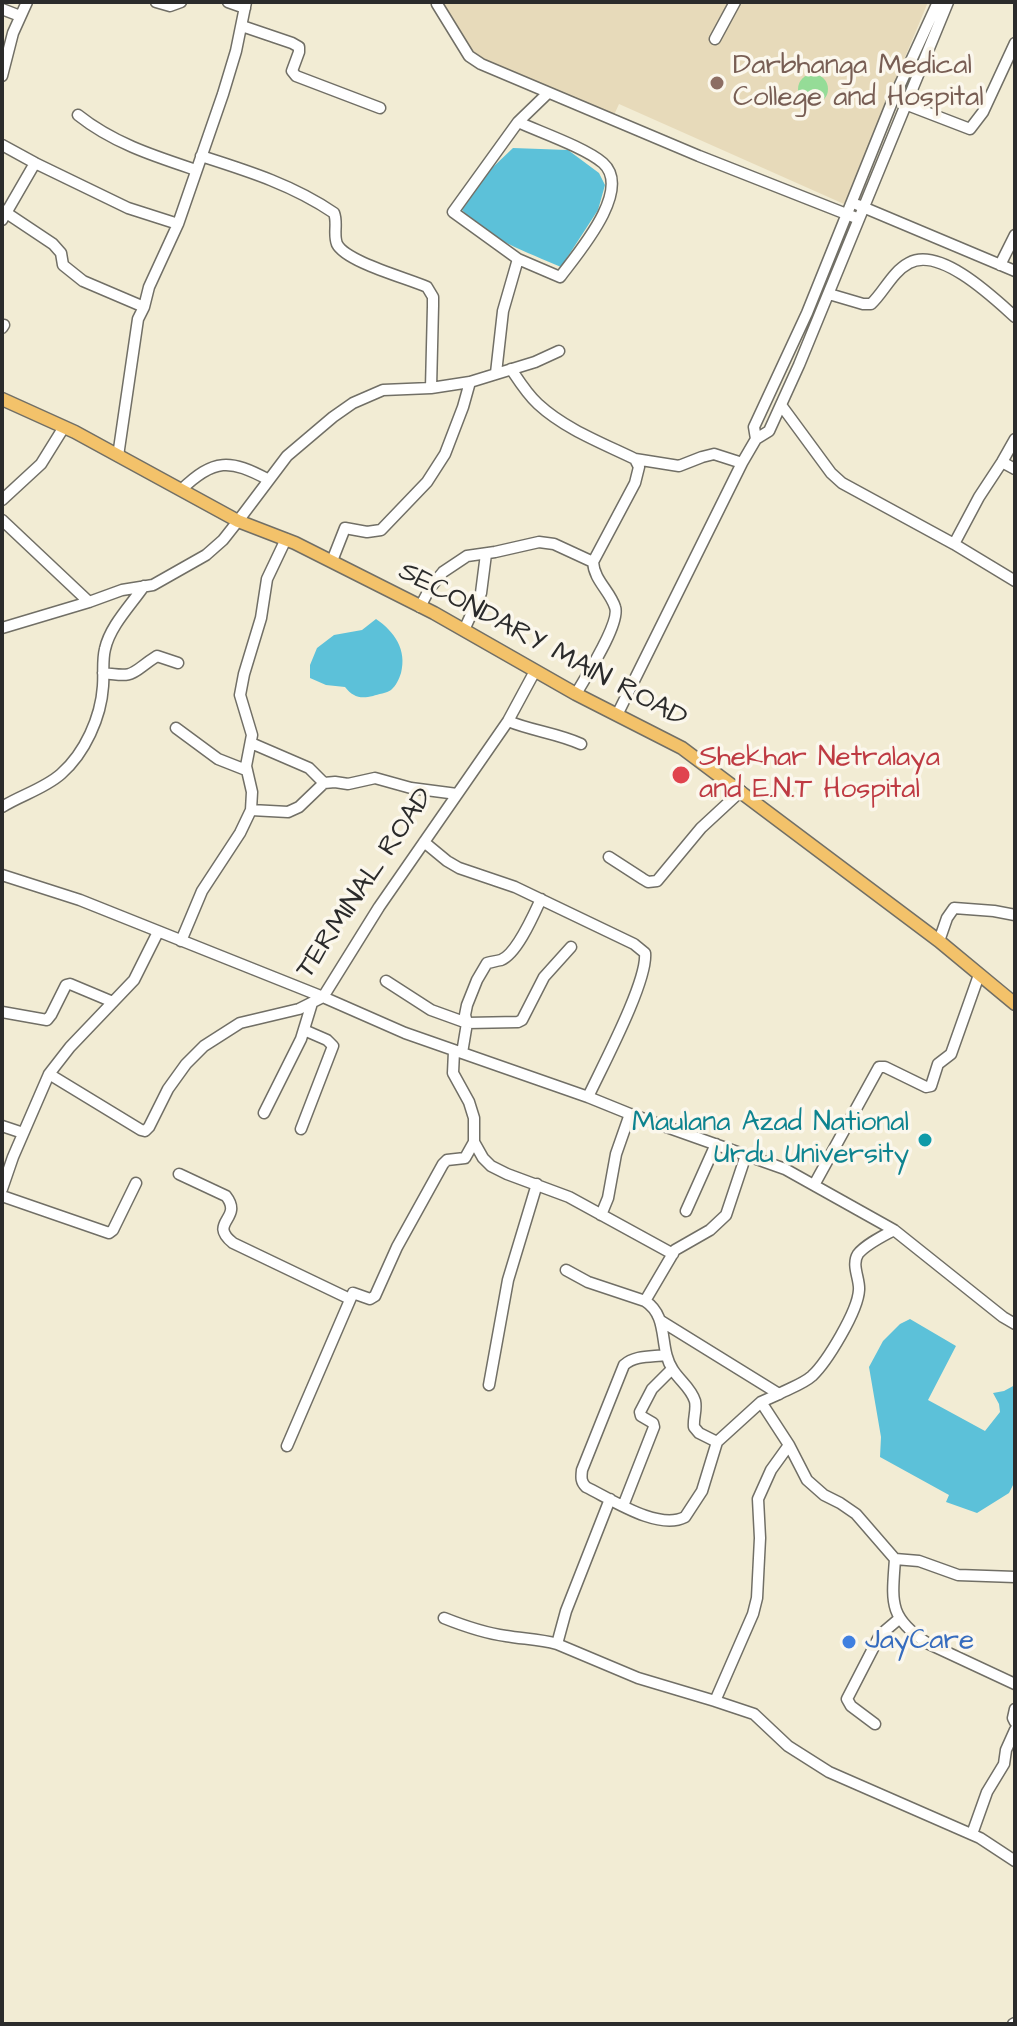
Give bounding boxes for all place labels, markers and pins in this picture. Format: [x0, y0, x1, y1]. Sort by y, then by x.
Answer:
place label: Darbhanga Medical College and Hospital [733, 50, 984, 116]
marker: Darbhanga Medical College and Hospital [708, 74, 726, 92]
place label: Shekhar Netralaya and E.N.T Hospital [699, 742, 940, 808]
marker: Shekhar Netralaya and E.N.T Hospital [670, 764, 692, 786]
place label: Maulana Azad National Urdu University [632, 1107, 909, 1173]
marker: Maulana Azad National Urdu University [916, 1131, 934, 1149]
place label: JayCare [865, 1625, 974, 1659]
marker: JayCare [840, 1633, 858, 1651]

